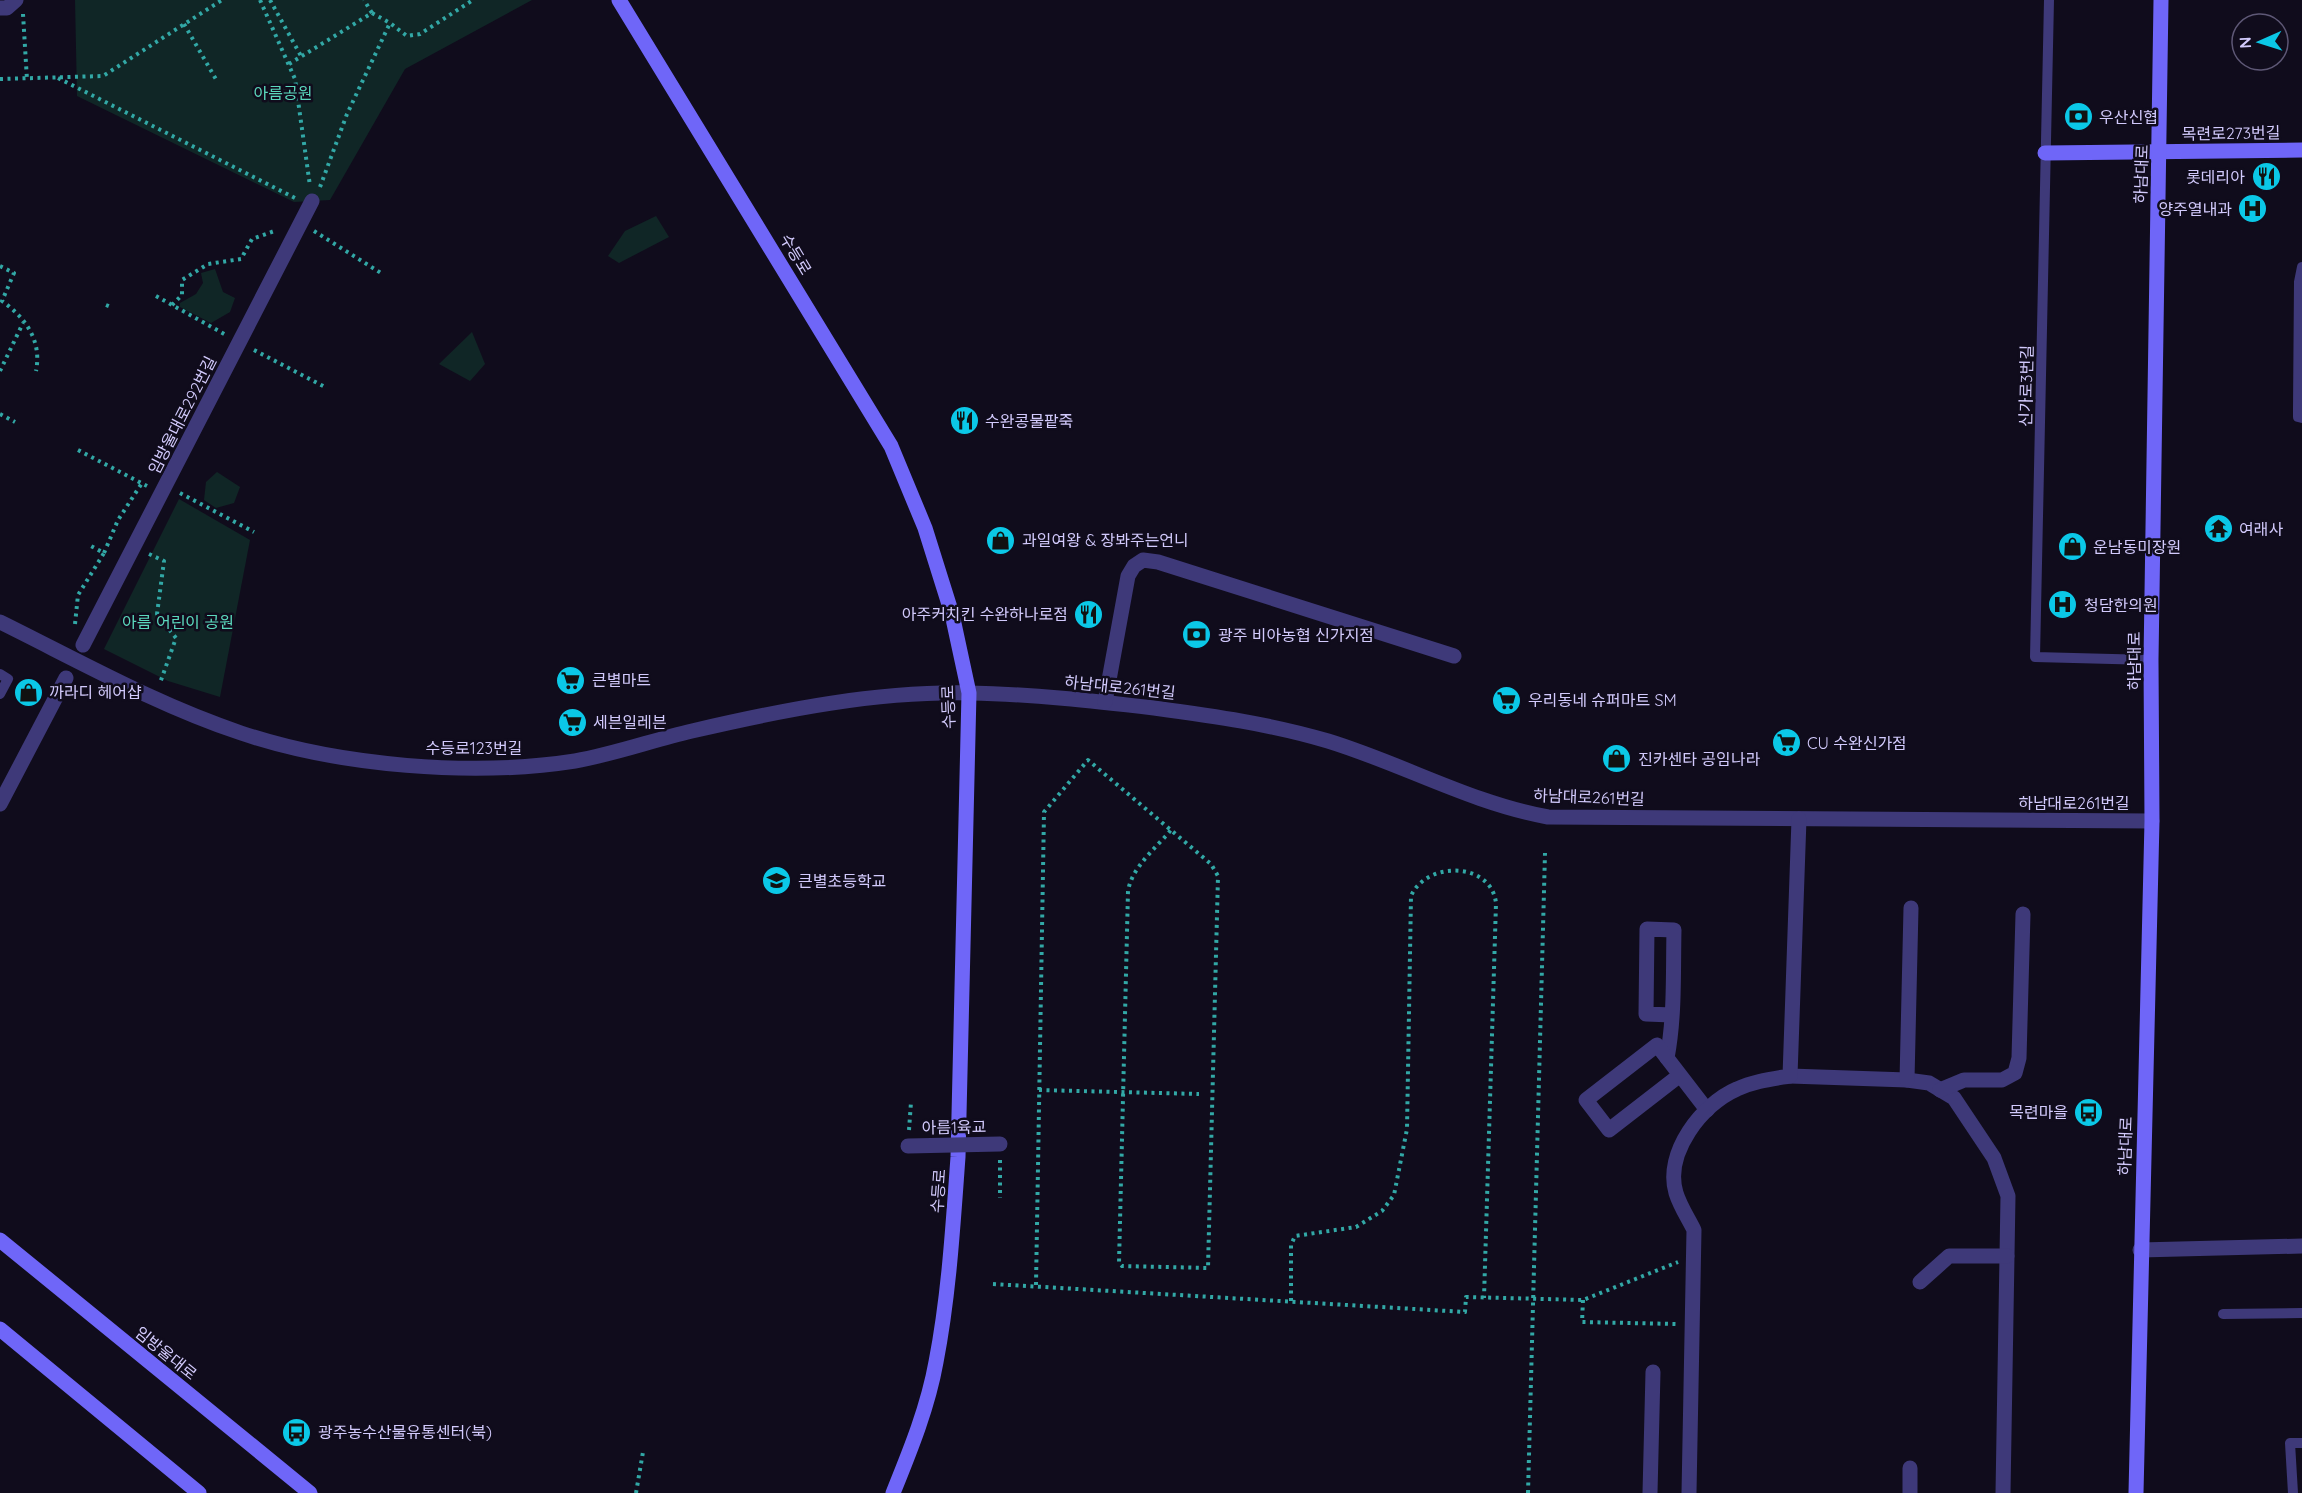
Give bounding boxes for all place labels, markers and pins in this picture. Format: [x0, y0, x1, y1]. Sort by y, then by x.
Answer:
bank icon: 우산신협 [2062, 101, 2094, 133]
place label: 우산신협 [2099, 107, 2158, 127]
restaurant icon: 롯데리아 [2250, 161, 2282, 193]
place label: 롯데리아 [2186, 167, 2245, 187]
hospital icon: 양주열내과 [2237, 193, 2269, 225]
place label: 양주열내과 [2158, 199, 2232, 219]
restaurant icon: 수완콩물팥죽 [948, 405, 980, 437]
place label: 수완콩물팥죽 [985, 411, 1073, 431]
temple icon: 여래사 [2202, 513, 2234, 545]
place label: 여래사 [2239, 519, 2283, 539]
shop icon: 과일여왕 & 장봐주는언니 [985, 524, 1017, 556]
place label: 과일여왕 & 장봐주는언니 [1022, 530, 1189, 550]
shop icon: 운남동미장원 [2056, 531, 2088, 563]
place label: 운남동미장원 [2093, 537, 2181, 557]
hospital icon: 청담한의원 [2047, 589, 2079, 621]
place label: 청담한의원 [2084, 595, 2158, 615]
restaurant icon: 아주커치킨 수완하나로점 [1073, 598, 1105, 630]
place label: 아주커치킨 수완하나로점 [902, 604, 1068, 624]
bank icon: 광주 비아농협 신가지점 [1181, 619, 1213, 651]
place label: 광주 비아농협 신가지점 [1218, 625, 1374, 645]
supermarket icon: 큰별마트 [555, 664, 587, 696]
place label: 큰별마트 [592, 670, 651, 690]
shop icon: 까라디 헤어샵 [12, 676, 44, 708]
place label: 까라디 헤어샵 [49, 682, 142, 702]
supermarket icon: 우리동네 슈퍼마트 SM [1491, 684, 1523, 716]
place label: 우리동네 슈퍼마트 SM [1528, 690, 1677, 710]
supermarket icon: 세븐일레븐 [556, 706, 588, 738]
place label: 세븐일레븐 [593, 712, 667, 732]
supermarket icon: CU 수완신가점 [1770, 727, 1802, 759]
place label: CU 수완신가점 [1807, 733, 1907, 753]
shop icon: 진카센타 공임나라 [1601, 743, 1633, 775]
place label: 진카센타 공임나라 [1638, 749, 1760, 769]
school or university icon: 큰별초등학교 [761, 865, 793, 897]
place label: 큰별초등학교 [798, 871, 886, 891]
bus stop icon: 목련마을 [2073, 1096, 2105, 1128]
place label: 목련마을 [2009, 1102, 2068, 1122]
bus stop icon: 광주농수산물유통센터(북) [281, 1416, 313, 1448]
place label: 광주농수산물유통센터(북) [318, 1422, 492, 1442]

